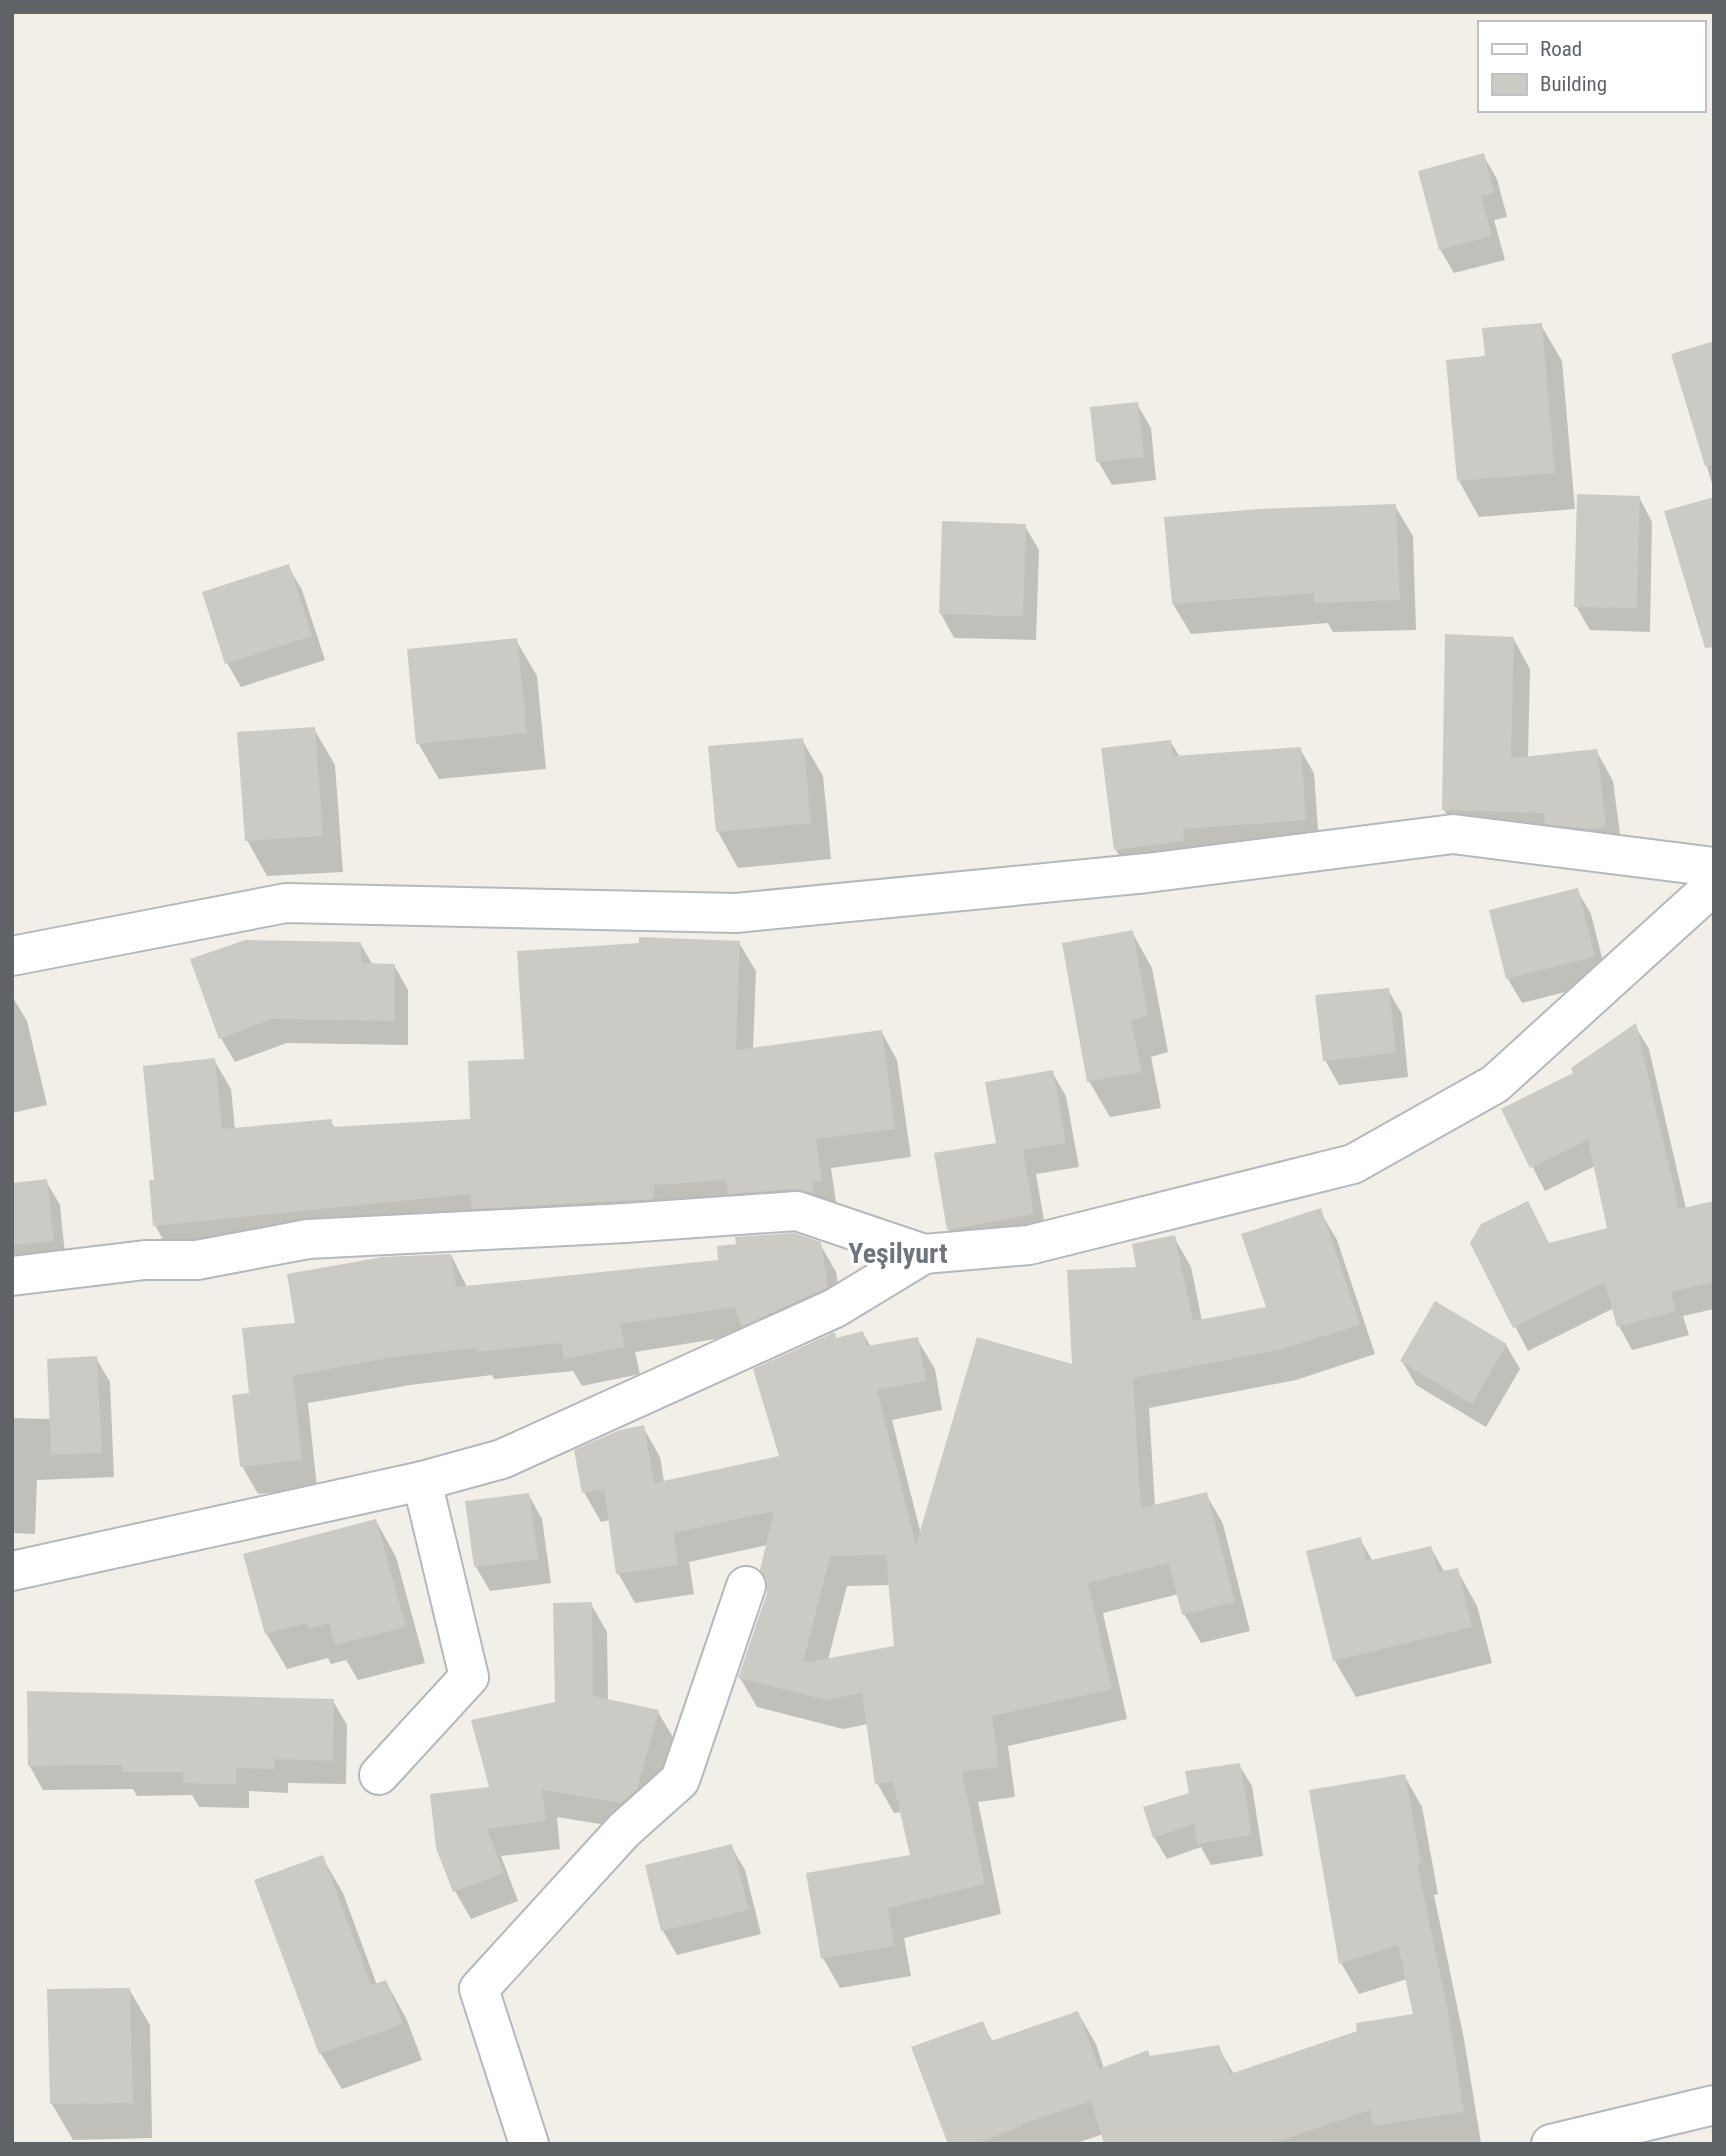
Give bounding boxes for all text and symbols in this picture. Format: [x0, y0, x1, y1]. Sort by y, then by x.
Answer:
legend [1478, 21, 1705, 112]
text: Road [1540, 37, 1582, 61]
text: Building [1540, 72, 1607, 96]
district label: Yeşilyurt [848, 1237, 948, 1270]

